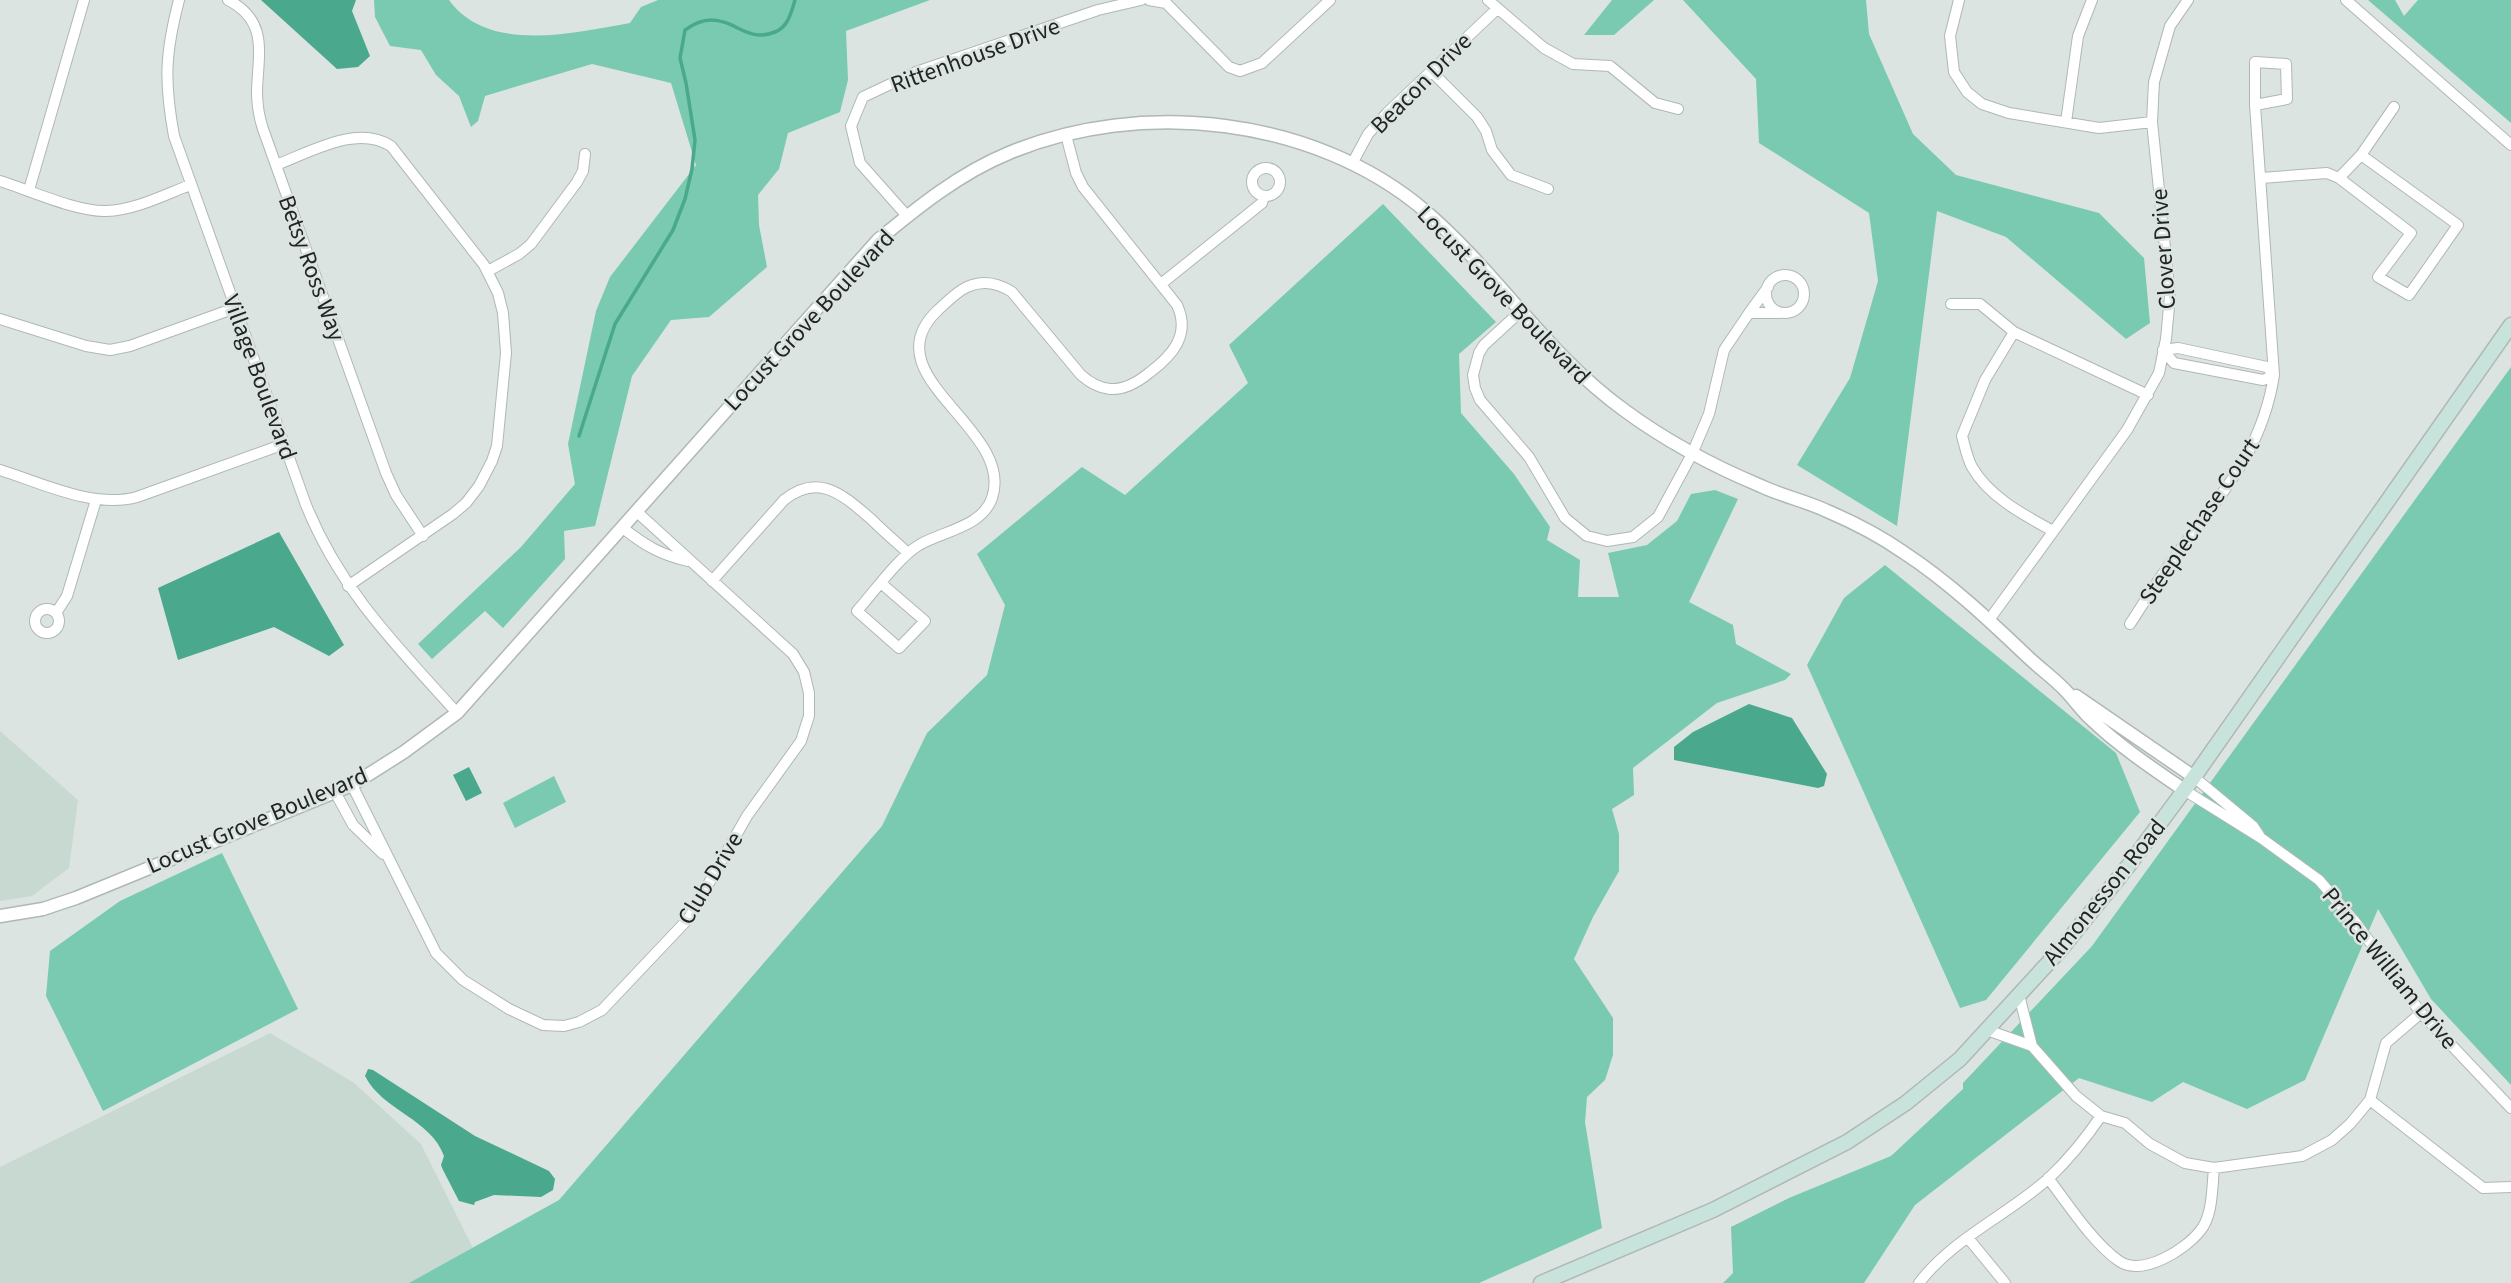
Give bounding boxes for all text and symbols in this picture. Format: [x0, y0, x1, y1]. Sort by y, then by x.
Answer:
street label: Rittenhouse Drive [886, 9, 1065, 102]
street label: Beacon Drive [1363, 25, 1480, 142]
street label: Clover Drive [2142, 187, 2185, 310]
street label: Betsy Ross Way [269, 190, 354, 346]
street label: Locust Grove Boulevard [1409, 198, 1599, 393]
street label: Locust Grove Boulevard [716, 222, 903, 419]
street label: Village Boulevard [213, 290, 306, 465]
street label: Steeplechase Court [2131, 431, 2268, 612]
street label: Locust Grove Boulevard [141, 758, 373, 883]
street label: Almonesson Road [2034, 811, 2175, 973]
street label: Club Drive [669, 825, 752, 931]
street label: Prince William Drive [2313, 880, 2466, 1057]

